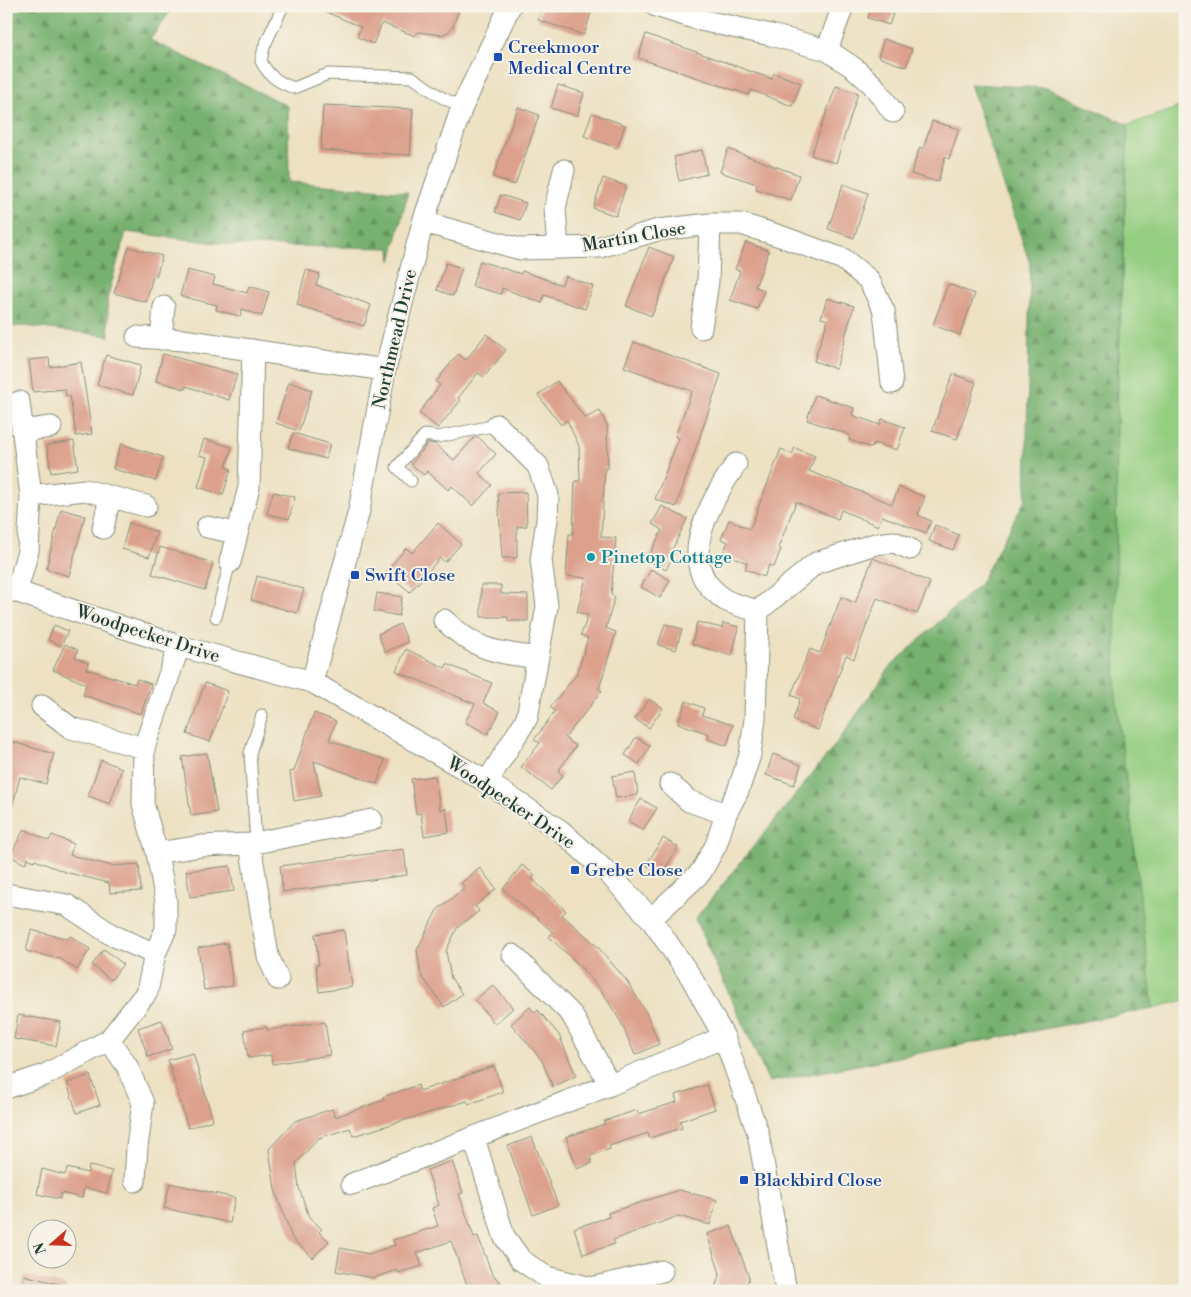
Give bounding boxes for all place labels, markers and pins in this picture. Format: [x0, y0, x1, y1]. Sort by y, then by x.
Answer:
place label: Creekmoor Medical Centre [508, 36, 632, 80]
marker: Creekmoor Medical Centre [492, 51, 504, 63]
place label: Pinetop Cottage [601, 546, 732, 569]
marker: Pinetop Cottage [585, 551, 597, 563]
place label: Swift Close [365, 564, 455, 587]
marker: Swift Close [349, 569, 361, 581]
place label: Grebe Close [585, 859, 683, 882]
marker: Grebe Close [569, 864, 581, 876]
place label: Blackbird Close [753, 1169, 882, 1192]
marker: Blackbird Close [738, 1174, 750, 1186]

